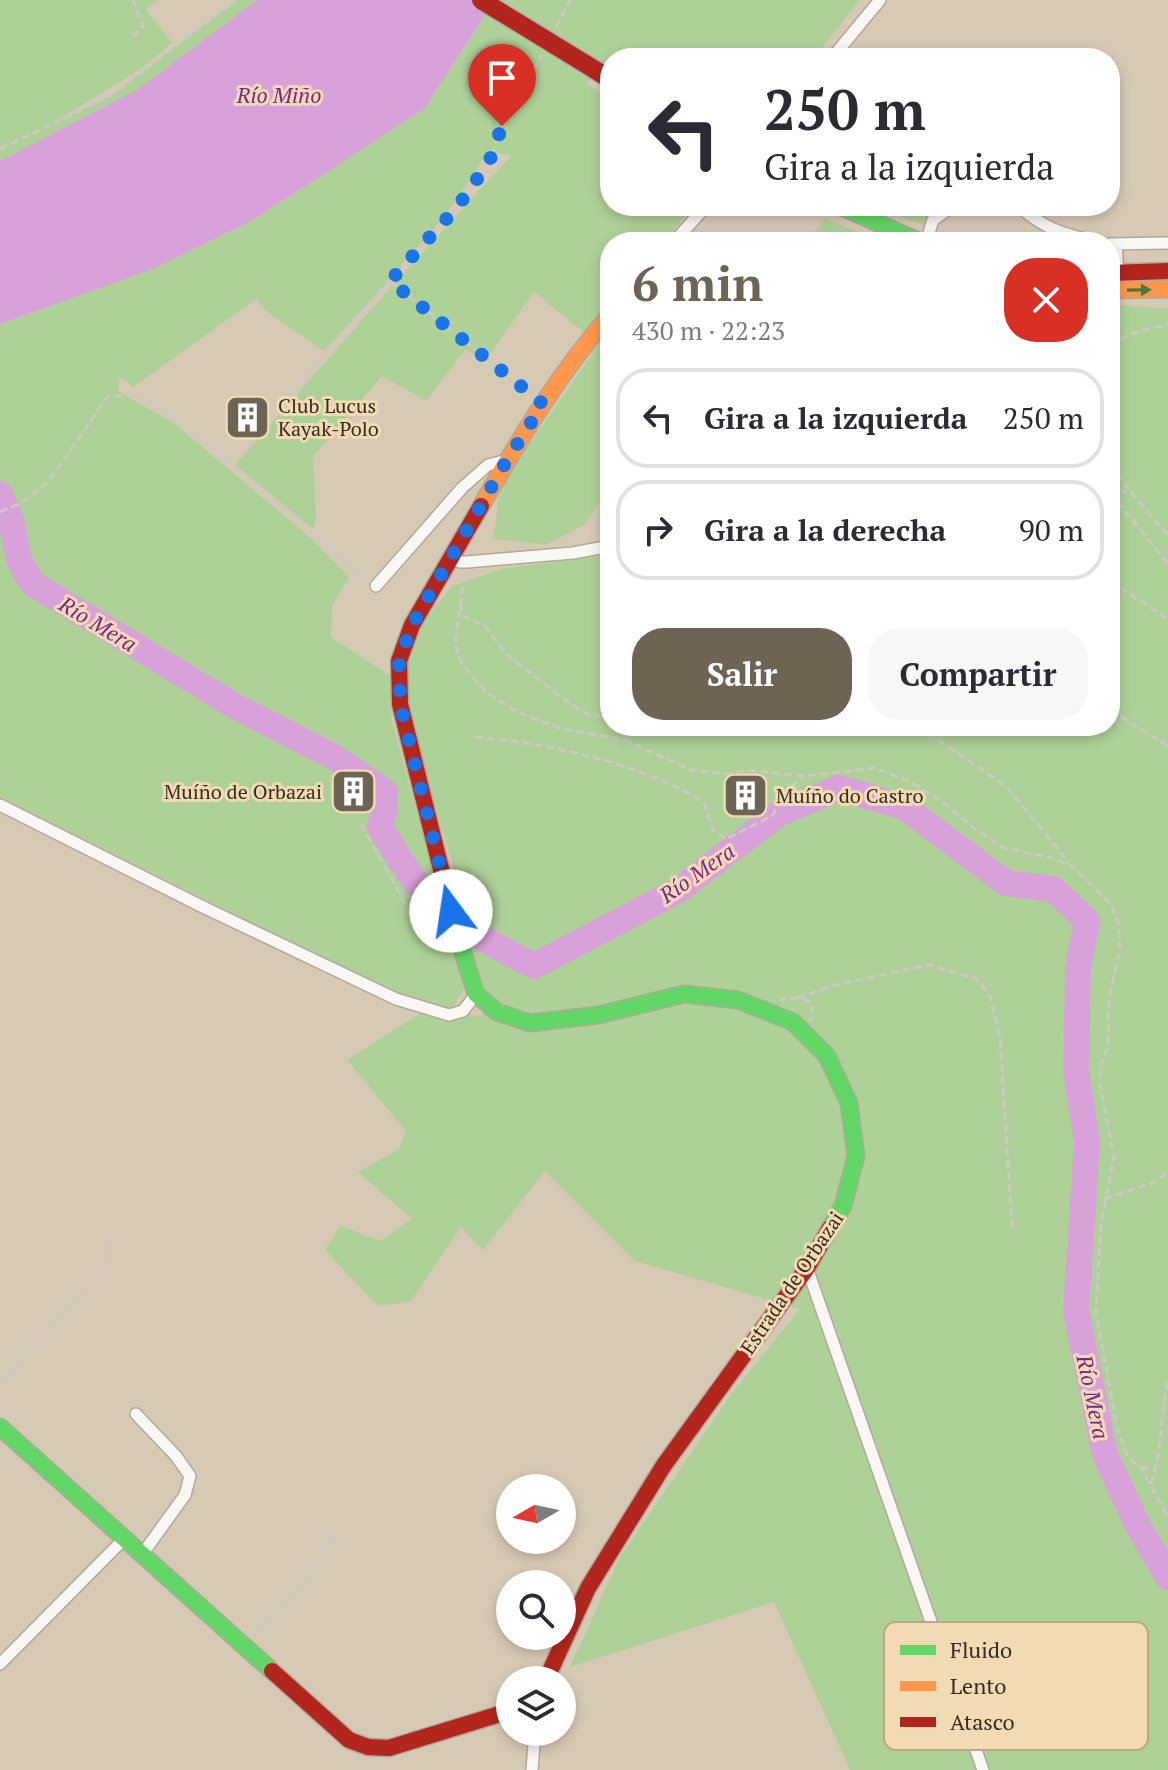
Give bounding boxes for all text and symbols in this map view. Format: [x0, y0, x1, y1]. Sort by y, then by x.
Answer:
pin [468, 44, 536, 126]
icon: arrive [480, 56, 524, 100]
text: 250 m [764, 72, 926, 146]
water label: Río Miño [236, 80, 321, 109]
icon: left [632, 80, 736, 184]
text: Gira a la izquierda [764, 143, 1054, 190]
text: 6 min [632, 251, 763, 315]
button: close [1004, 258, 1088, 342]
one-way arrow [1127, 283, 1152, 296]
text: 430 m · 22:23 [632, 313, 785, 347]
place label: Club Lucus Kayak-Polo [278, 392, 379, 442]
building icon: Club Lucus Kayak-Polo [223, 394, 271, 442]
icon: left [636, 396, 680, 440]
text: Gira a la izquierda [704, 398, 968, 438]
text: 250 m [1003, 398, 1084, 438]
icon: right [636, 508, 680, 552]
text: Gira a la derecha [704, 510, 946, 550]
text: 90 m [1019, 510, 1084, 550]
water label: Río Mera [53, 589, 142, 658]
button: Salir [632, 628, 852, 720]
button: Compartir [868, 628, 1088, 720]
building icon: Muíño de Orbazai [329, 768, 377, 816]
building icon: Muíño do Castro [721, 772, 769, 820]
place label: Muíño de Orbazai [164, 778, 322, 805]
place label: Muíño do Castro [776, 782, 923, 809]
water label: Río Mera [653, 836, 740, 910]
position arrow [409, 869, 493, 953]
street label: Estrada de Orbazai [734, 1206, 849, 1359]
water label: Río Mera [1070, 1351, 1117, 1442]
north arrow [496, 1474, 576, 1554]
map controls [496, 1474, 576, 1746]
button: search [496, 1570, 576, 1650]
legend [884, 1622, 1148, 1750]
text: Fluido [950, 1635, 1012, 1664]
button: layers [496, 1666, 576, 1746]
text: Lento [950, 1671, 1007, 1700]
text: Atasco [950, 1707, 1015, 1736]

